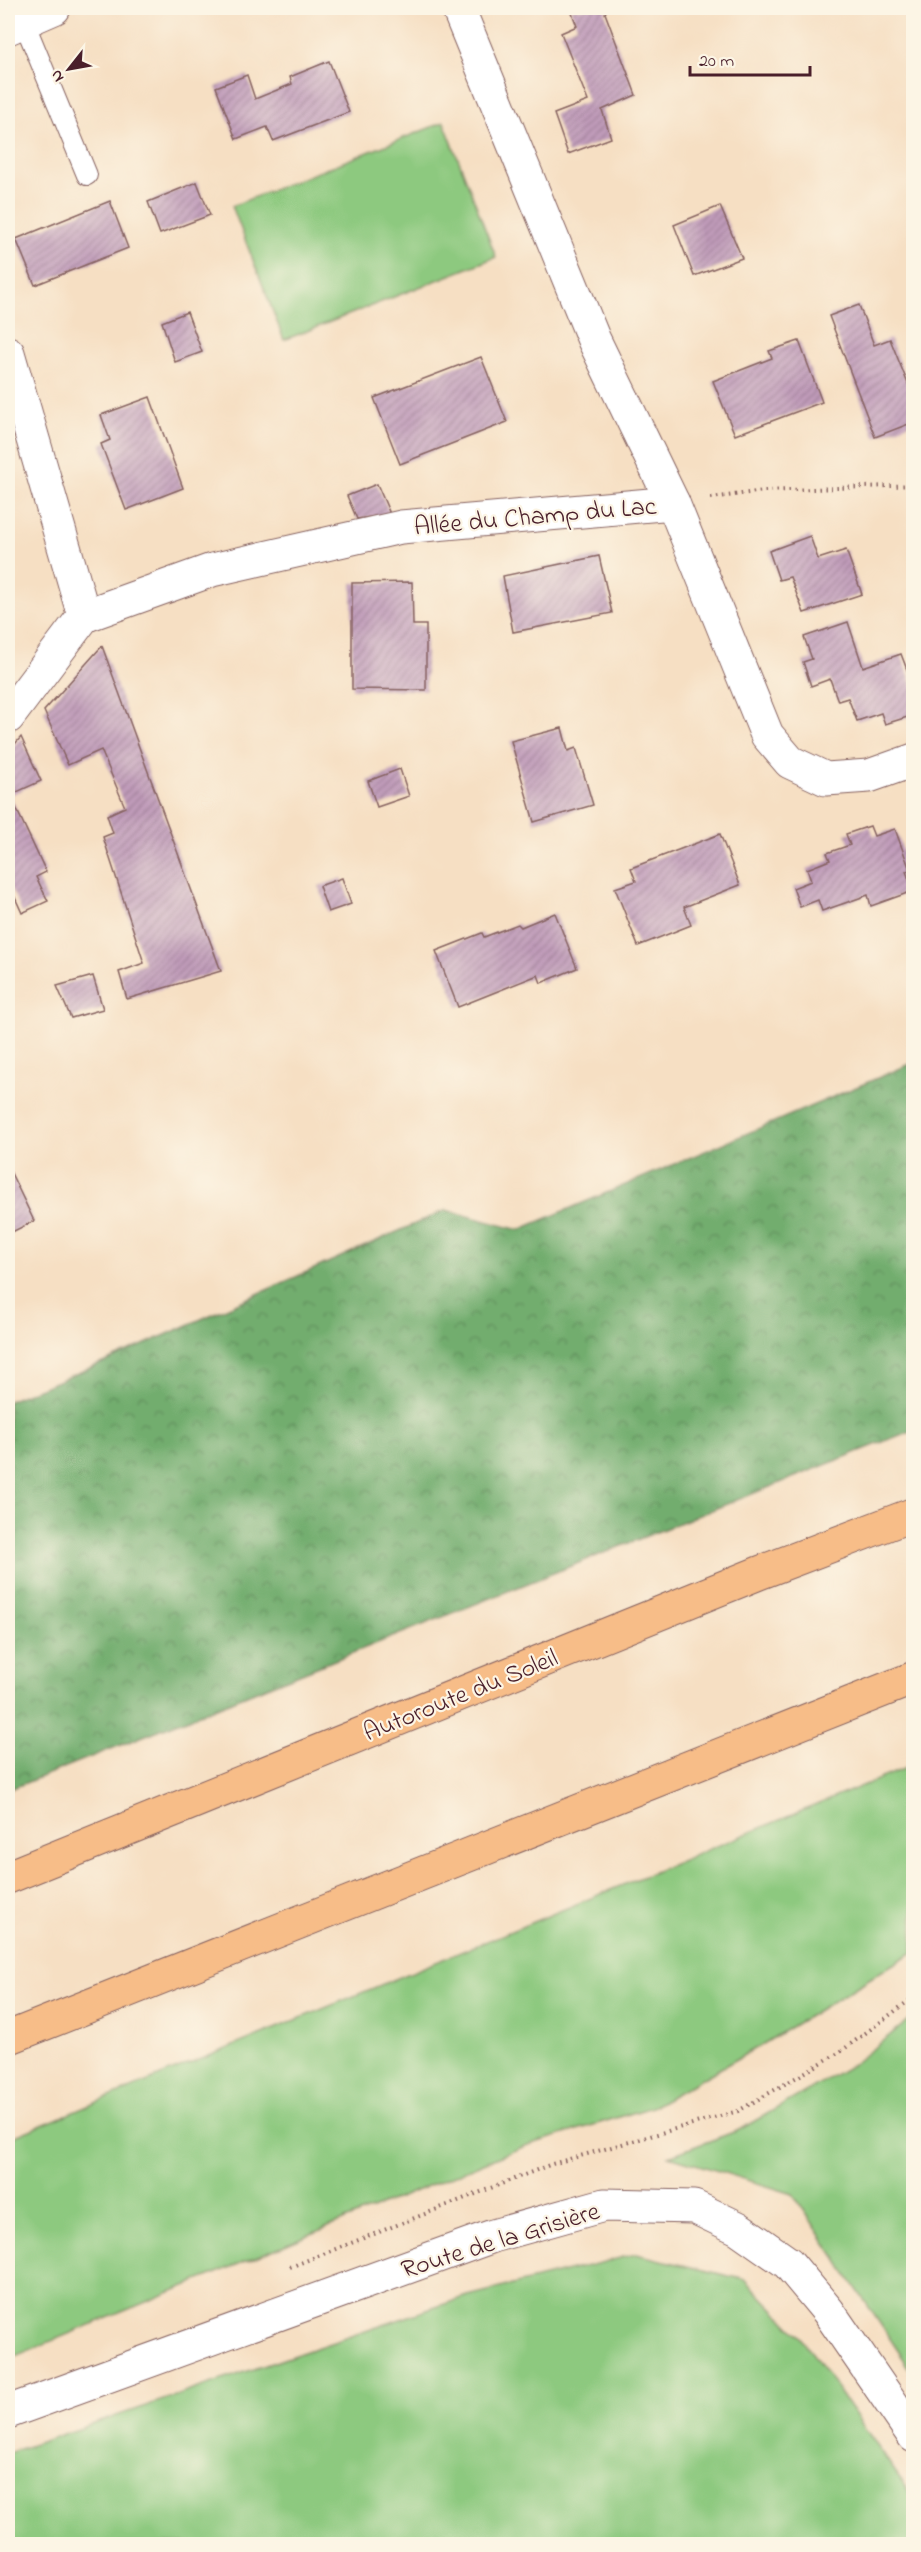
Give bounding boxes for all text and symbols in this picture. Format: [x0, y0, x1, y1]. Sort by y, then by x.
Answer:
north arrow [39, 39, 99, 99]
scale bar [690, 39, 810, 77]
text: 20 m [699, 49, 734, 75]
text: N [45, 65, 71, 87]
street label: Allée du Champ du Lac [413, 488, 658, 548]
street label: Autoroute du Soleil [358, 1640, 564, 1753]
street label: Route de la Grisière [397, 2194, 605, 2290]

